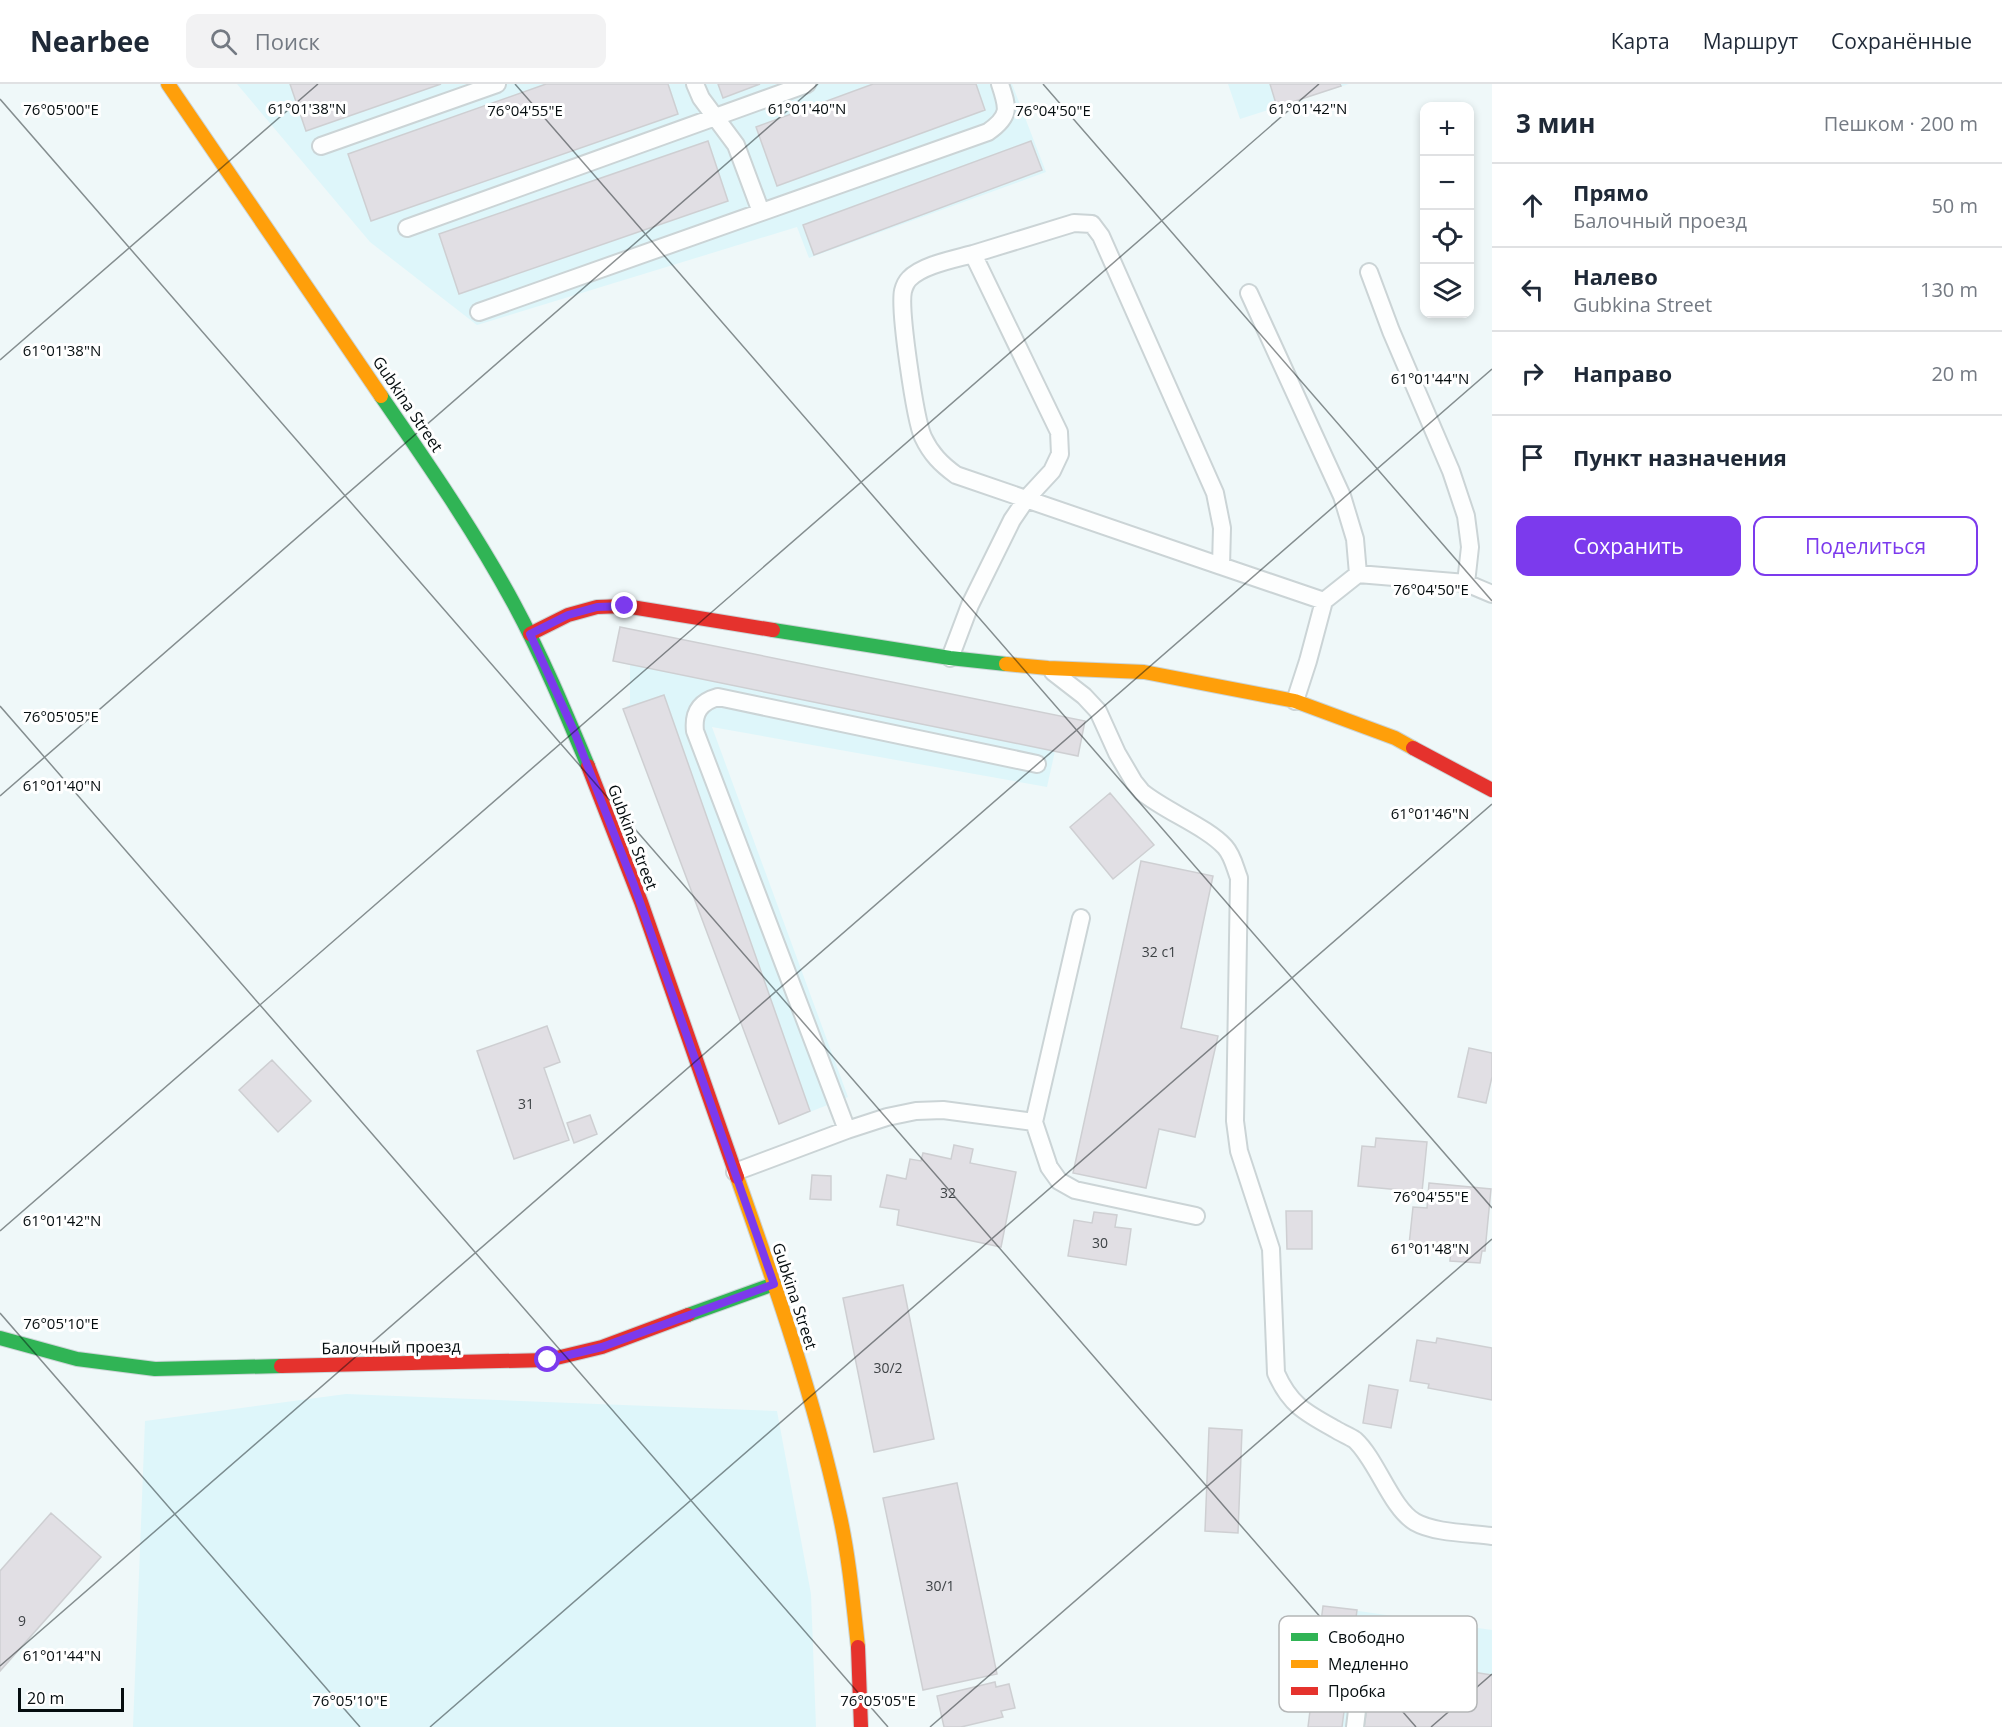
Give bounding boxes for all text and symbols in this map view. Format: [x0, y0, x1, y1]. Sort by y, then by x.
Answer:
search box [186, 14, 606, 68]
text: Nearbee [30, 22, 150, 60]
icon: search [207, 25, 240, 58]
text: Поиск [255, 26, 320, 56]
text: Карта [1611, 27, 1670, 55]
text: Маршрут [1703, 27, 1798, 55]
text: Сохранённые [1831, 27, 1972, 55]
text: 61°01'38"N [268, 98, 346, 118]
text: 61°01'40"N [768, 98, 846, 118]
text: 61°01'42"N [1269, 98, 1347, 118]
text: 76°05'00"E [23, 99, 99, 119]
text: 76°04'55"E [487, 100, 563, 120]
text: 76°04'50"E [1015, 100, 1091, 120]
map controls [1420, 102, 1474, 318]
button: + [1420, 102, 1474, 156]
text: 3 мин [1516, 105, 1596, 141]
text: Пешком · 200 m [1824, 110, 1978, 137]
button: − [1420, 156, 1474, 210]
text: Прямо [1573, 177, 1649, 207]
icon: ahead [1516, 189, 1549, 222]
text: 50 m [1931, 192, 1978, 219]
text: Балочный проезд [1573, 207, 1747, 234]
button: locate [1420, 210, 1474, 264]
text: Налево [1573, 261, 1658, 291]
button: layers [1420, 264, 1474, 318]
icon: left [1516, 273, 1549, 306]
text: 130 m [1920, 276, 1978, 303]
text: Gubkina Street [1573, 291, 1712, 318]
text: 61°01'38"N [23, 340, 101, 360]
street label: Gubkina Street [368, 352, 448, 456]
icon: right [1516, 357, 1549, 390]
text: Направо [1573, 358, 1672, 388]
text: 20 m [1931, 360, 1978, 387]
text: 61°01'44"N [1391, 368, 1469, 388]
icon: arrive [1516, 441, 1549, 474]
text: Пункт назначения [1573, 442, 1787, 472]
button: Сохранить [1516, 516, 1741, 576]
button: Поделиться [1753, 516, 1978, 576]
text: 76°04'50"E [1393, 579, 1469, 599]
route end [611, 592, 637, 618]
text: 76°05'05"E [23, 706, 99, 726]
text: 61°01'40"N [23, 775, 101, 795]
street label: Gubkina Street [603, 781, 663, 893]
text: 61°01'46"N [1391, 803, 1469, 823]
house number: 32 с1 [1142, 942, 1176, 961]
house number: 31 [518, 1094, 534, 1113]
house number: 32 [940, 1183, 956, 1202]
text: 76°04'55"E [1393, 1186, 1469, 1206]
text: 61°01'42"N [23, 1210, 101, 1230]
house number: 30 [1092, 1233, 1108, 1252]
text: 61°01'48"N [1391, 1238, 1469, 1258]
street label: Gubkina Street [767, 1240, 823, 1353]
text: 76°05'10"E [23, 1313, 99, 1333]
street label: Балочный проезд [321, 1335, 461, 1359]
route start [534, 1346, 560, 1372]
house number: 30/2 [873, 1358, 903, 1377]
house number: 30/1 [925, 1576, 955, 1595]
house number: 9 [18, 1611, 26, 1630]
legend [1279, 1616, 1477, 1712]
text: Свободно [1328, 1626, 1405, 1648]
text: 61°01'44"N [23, 1645, 101, 1665]
text: Медленно [1328, 1653, 1409, 1675]
text: Пробка [1328, 1680, 1386, 1702]
scale bar [18, 1685, 124, 1712]
text: 20 m [27, 1687, 64, 1709]
text: 76°05'10"E [312, 1690, 388, 1710]
text: 76°05'05"E [840, 1690, 916, 1710]

